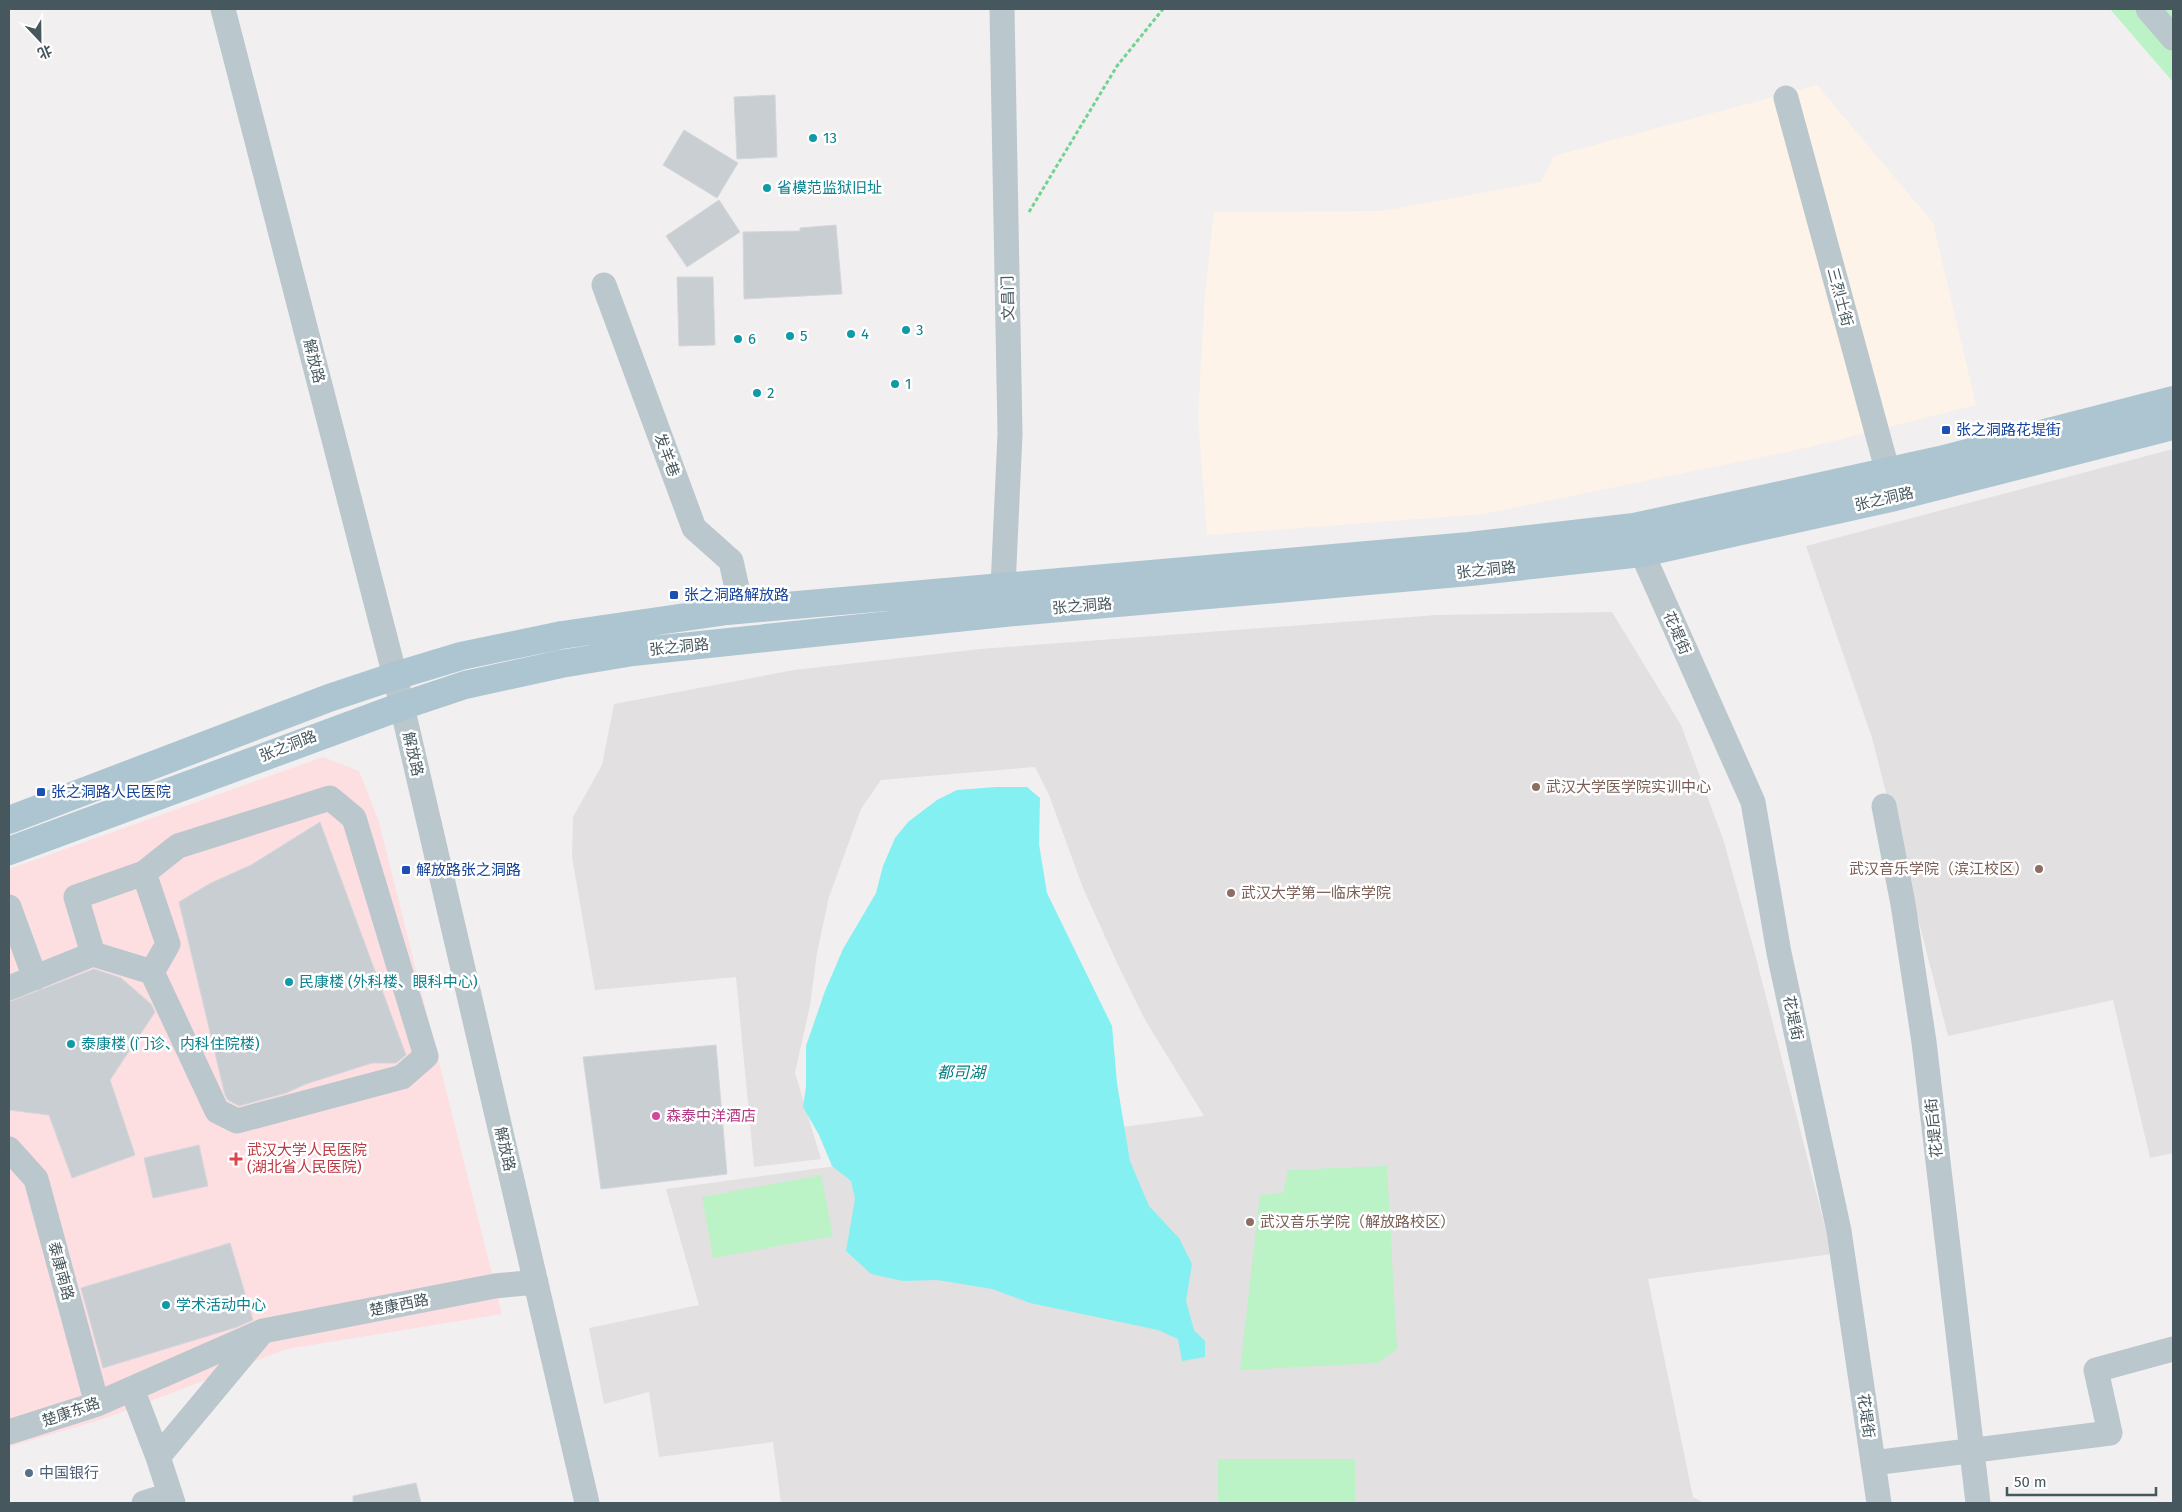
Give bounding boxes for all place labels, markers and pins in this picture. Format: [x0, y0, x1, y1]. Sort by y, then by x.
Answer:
place label: 13 [823, 129, 837, 147]
marker: 13 [807, 132, 819, 144]
place label: 省模范监狱旧址 [777, 179, 882, 197]
marker: 省模范监狱旧址 [761, 182, 773, 194]
place label: 3 [916, 321, 924, 339]
marker: 3 [900, 324, 912, 336]
place label: 4 [861, 325, 869, 343]
place label: 5 [800, 327, 808, 345]
marker: 4 [845, 328, 857, 340]
place label: 6 [748, 330, 756, 348]
marker: 5 [784, 330, 796, 342]
marker: 6 [732, 333, 744, 345]
place label: 1 [905, 375, 912, 393]
marker: 1 [889, 378, 901, 390]
place label: 2 [767, 384, 774, 402]
marker: 2 [751, 387, 763, 399]
place label: 张之洞路花堤街 [1956, 421, 2061, 439]
marker: 张之洞路花堤街 [1940, 424, 1952, 436]
place label: 张之洞路解放路 [684, 586, 789, 604]
marker: 张之洞路解放路 [668, 589, 680, 601]
place label: 武汉大学医学院实训中心 [1546, 778, 1711, 796]
marker: 武汉大学医学院实训中心 [1530, 781, 1542, 793]
place label: 张之洞路人民医院 [51, 783, 171, 801]
marker: 张之洞路人民医院 [35, 786, 47, 798]
place label: 武汉音乐学院（滨江校区） [1849, 860, 2029, 878]
place label: 解放路张之洞路 [416, 861, 521, 879]
marker: 武汉音乐学院（滨江校区） [2033, 863, 2045, 875]
marker: 解放路张之洞路 [400, 864, 412, 876]
place label: 武汉大学第一临床学院 [1241, 884, 1391, 902]
marker: 武汉大学第一临床学院 [1225, 887, 1237, 899]
place label: 民康楼 (外科楼、眼科中心) [299, 973, 478, 991]
marker: 民康楼 (外科楼、眼科中心) [283, 976, 295, 988]
place label: 泰康楼 (门诊、内科住院楼) [81, 1035, 260, 1053]
marker: 泰康楼 (门诊、内科住院楼) [65, 1038, 77, 1050]
place label: 森泰中洋酒店 [666, 1107, 756, 1125]
marker: 森泰中洋酒店 [650, 1110, 662, 1122]
place label: 武汉大学人民医院 (湖北省人民医院) [247, 1141, 367, 1176]
marker: 武汉大学人民医院 (湖北省人民医院) [229, 1152, 243, 1166]
place label: 武汉音乐学院（解放路校区） [1260, 1213, 1455, 1231]
marker: 武汉音乐学院（解放路校区） [1244, 1216, 1256, 1228]
place label: 学术活动中心 [176, 1296, 266, 1314]
marker: 学术活动中心 [160, 1299, 172, 1311]
place label: 中国银行 [39, 1464, 99, 1482]
marker: 中国银行 [23, 1467, 35, 1479]

